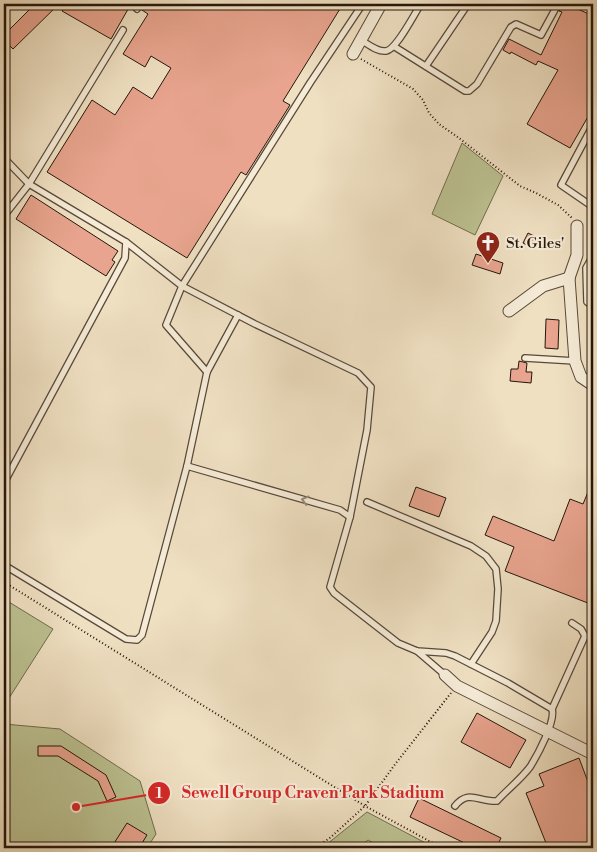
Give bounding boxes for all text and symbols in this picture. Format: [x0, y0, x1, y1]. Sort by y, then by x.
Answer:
church icon: St. Giles' [475, 230, 501, 264]
place label: St. Giles' [506, 234, 564, 253]
one-way arrow [301, 495, 310, 505]
callout: Sewell Group Craven Park Stadium [146, 777, 454, 808]
text: Sewell Group Craven Park Stadium [182, 783, 445, 803]
text: 1 [155, 784, 163, 803]

